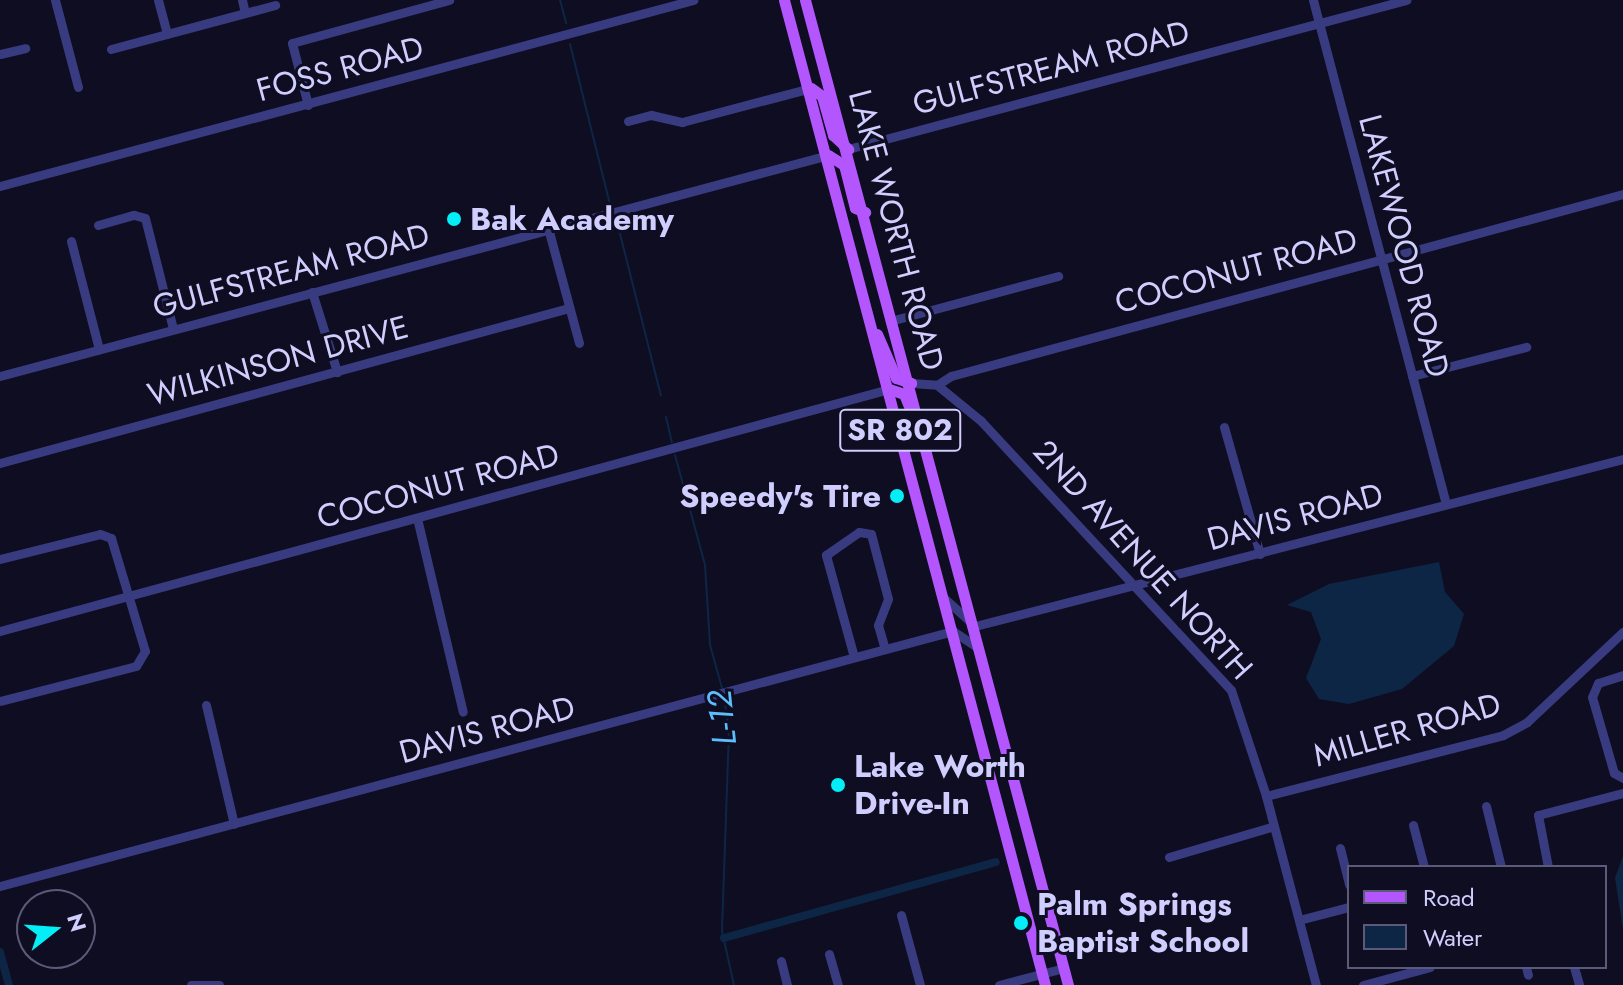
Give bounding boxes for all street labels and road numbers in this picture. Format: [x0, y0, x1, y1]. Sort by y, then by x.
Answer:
street label: GULFSTREAM ROAD [908, 13, 1194, 123]
street label: FOSS ROAD [252, 28, 428, 110]
street label: LAKE WORTH ROAD [840, 86, 952, 374]
street label: LAKEWOOD ROAD [1350, 110, 1458, 382]
street label: GULFSTREAM ROAD [148, 216, 434, 326]
street label: COCONUT ROAD [1111, 220, 1361, 322]
street label: WILKINSON DRIVE [144, 308, 412, 414]
road number: SR 802 [838, 404, 962, 456]
street label: 2ND AVENUE NORTH [1025, 432, 1261, 688]
street label: COCONUT ROAD [313, 435, 563, 537]
street label: DAVIS ROAD [1203, 475, 1387, 559]
street label: MILLER ROAD [1309, 685, 1505, 775]
street label: DAVIS ROAD [395, 688, 579, 772]

